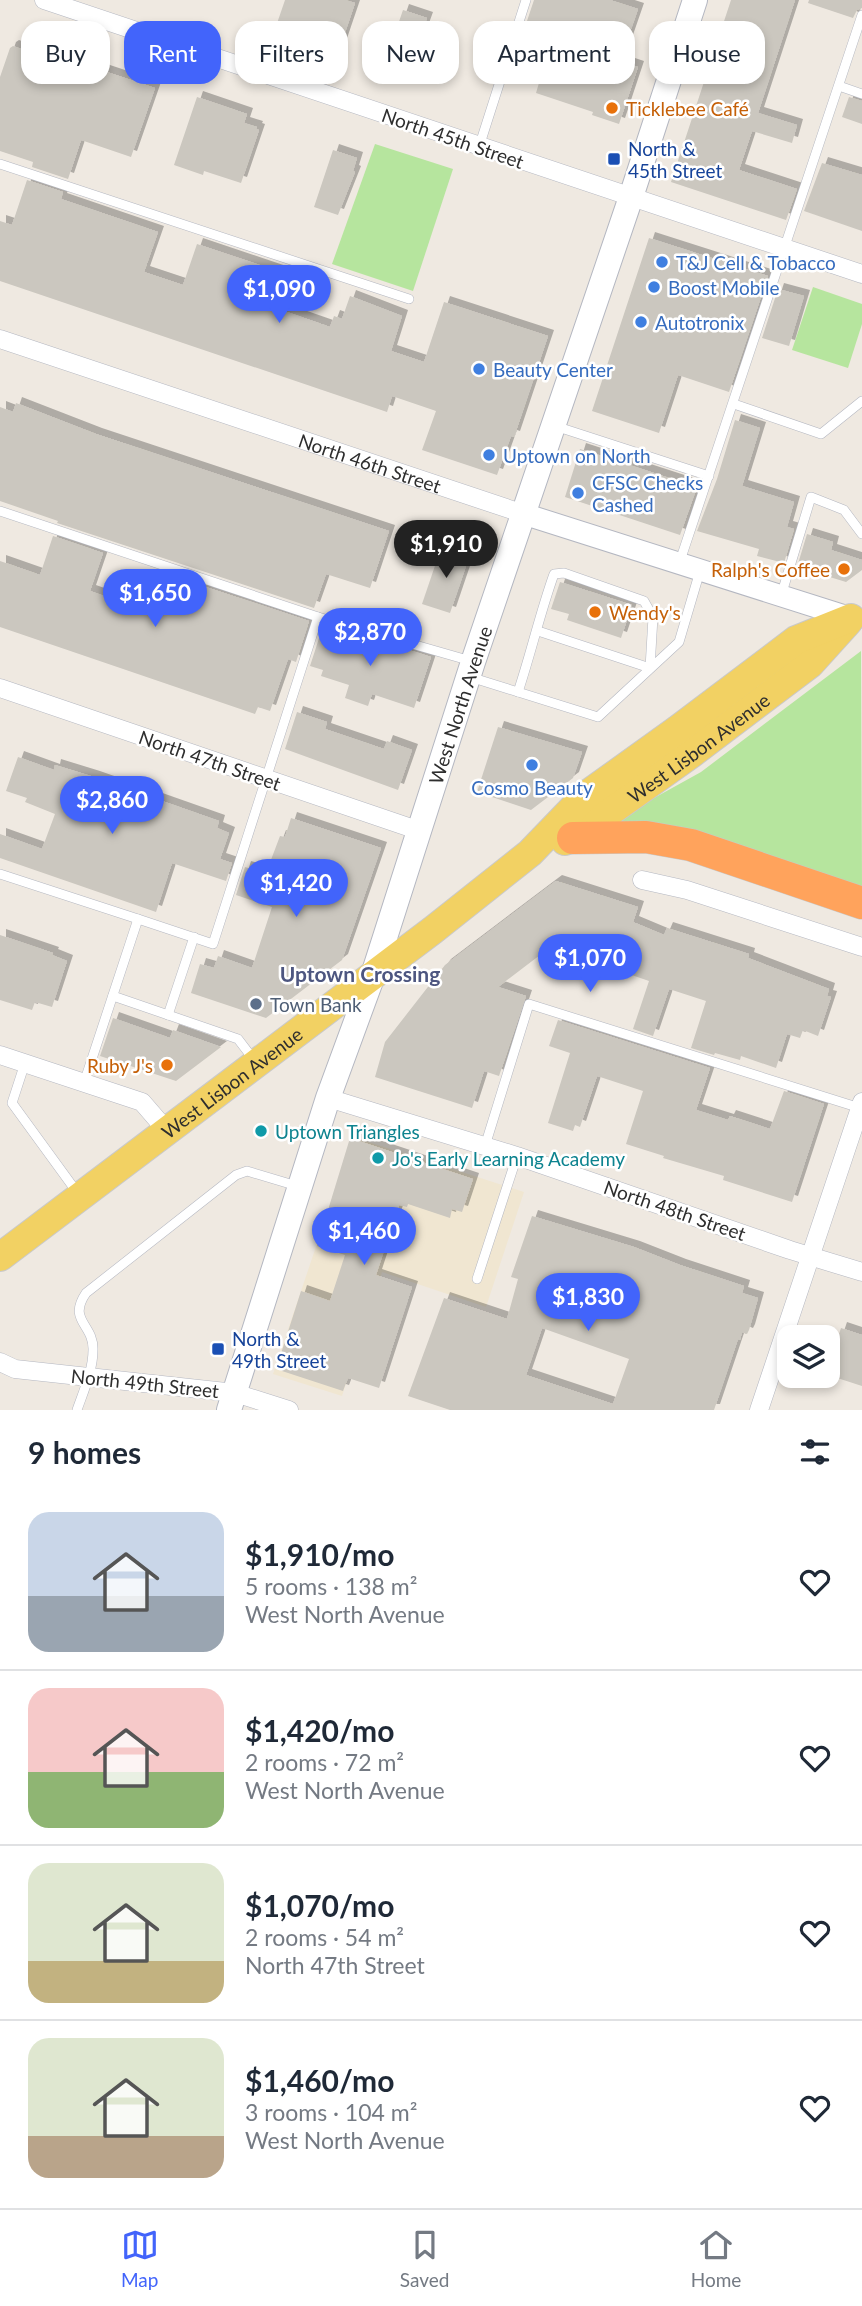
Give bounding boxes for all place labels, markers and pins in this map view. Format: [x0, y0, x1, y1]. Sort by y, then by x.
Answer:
place label: Ticklebee Café [626, 97, 749, 120]
marker: Ticklebee Café [604, 100, 620, 116]
place label: North & 45th Street [628, 137, 723, 182]
marker: North & 45th Street [606, 151, 622, 167]
place label: T&J Cell & Tobacco [676, 251, 836, 274]
marker: T&J Cell & Tobacco [654, 254, 670, 270]
pin: $1,090 [222, 266, 336, 325]
place label: Boost Mobile [668, 276, 779, 299]
marker: Boost Mobile [646, 279, 662, 295]
place label: Autotronix [655, 311, 745, 334]
marker: Autotronix [633, 314, 649, 330]
place label: Beauty Center [493, 358, 613, 381]
marker: Beauty Center [471, 361, 487, 377]
place label: Uptown on North [503, 444, 651, 467]
marker: Uptown on North [481, 447, 497, 463]
place label: CFSC Checks Cashed [592, 471, 703, 516]
marker: CFSC Checks Cashed [570, 485, 586, 501]
pin: $1,910 [389, 520, 503, 580]
place label: Ralph's Coffee [711, 558, 830, 581]
marker: Ralph's Coffee [836, 561, 852, 577]
pin: $1,650 [98, 570, 212, 629]
place label: Wendy's [609, 601, 681, 624]
marker: Wendy's [587, 604, 603, 620]
pin: $2,870 [313, 608, 427, 668]
marker: Cosmo Beauty [524, 757, 540, 773]
pin: $2,860 [55, 776, 169, 836]
place label: Cosmo Beauty [471, 776, 593, 799]
pin: $1,420 [239, 860, 353, 919]
pin: $1,070 [533, 934, 647, 994]
place label: Town Bank [270, 993, 362, 1016]
marker: Town Bank [248, 996, 264, 1012]
place label: Ruby J's [87, 1054, 153, 1077]
marker: Ruby J's [159, 1057, 175, 1073]
place label: Uptown Triangles [275, 1120, 420, 1143]
marker: Uptown Triangles [253, 1123, 269, 1139]
place label: Jo's Early Learning Academy [392, 1147, 625, 1170]
marker: Jo's Early Learning Academy [370, 1150, 386, 1166]
pin: $1,460 [307, 1208, 421, 1267]
pin: $1,830 [531, 1274, 645, 1333]
place label: North & 49th Street [232, 1327, 327, 1372]
marker: North & 49th Street [210, 1341, 226, 1357]

